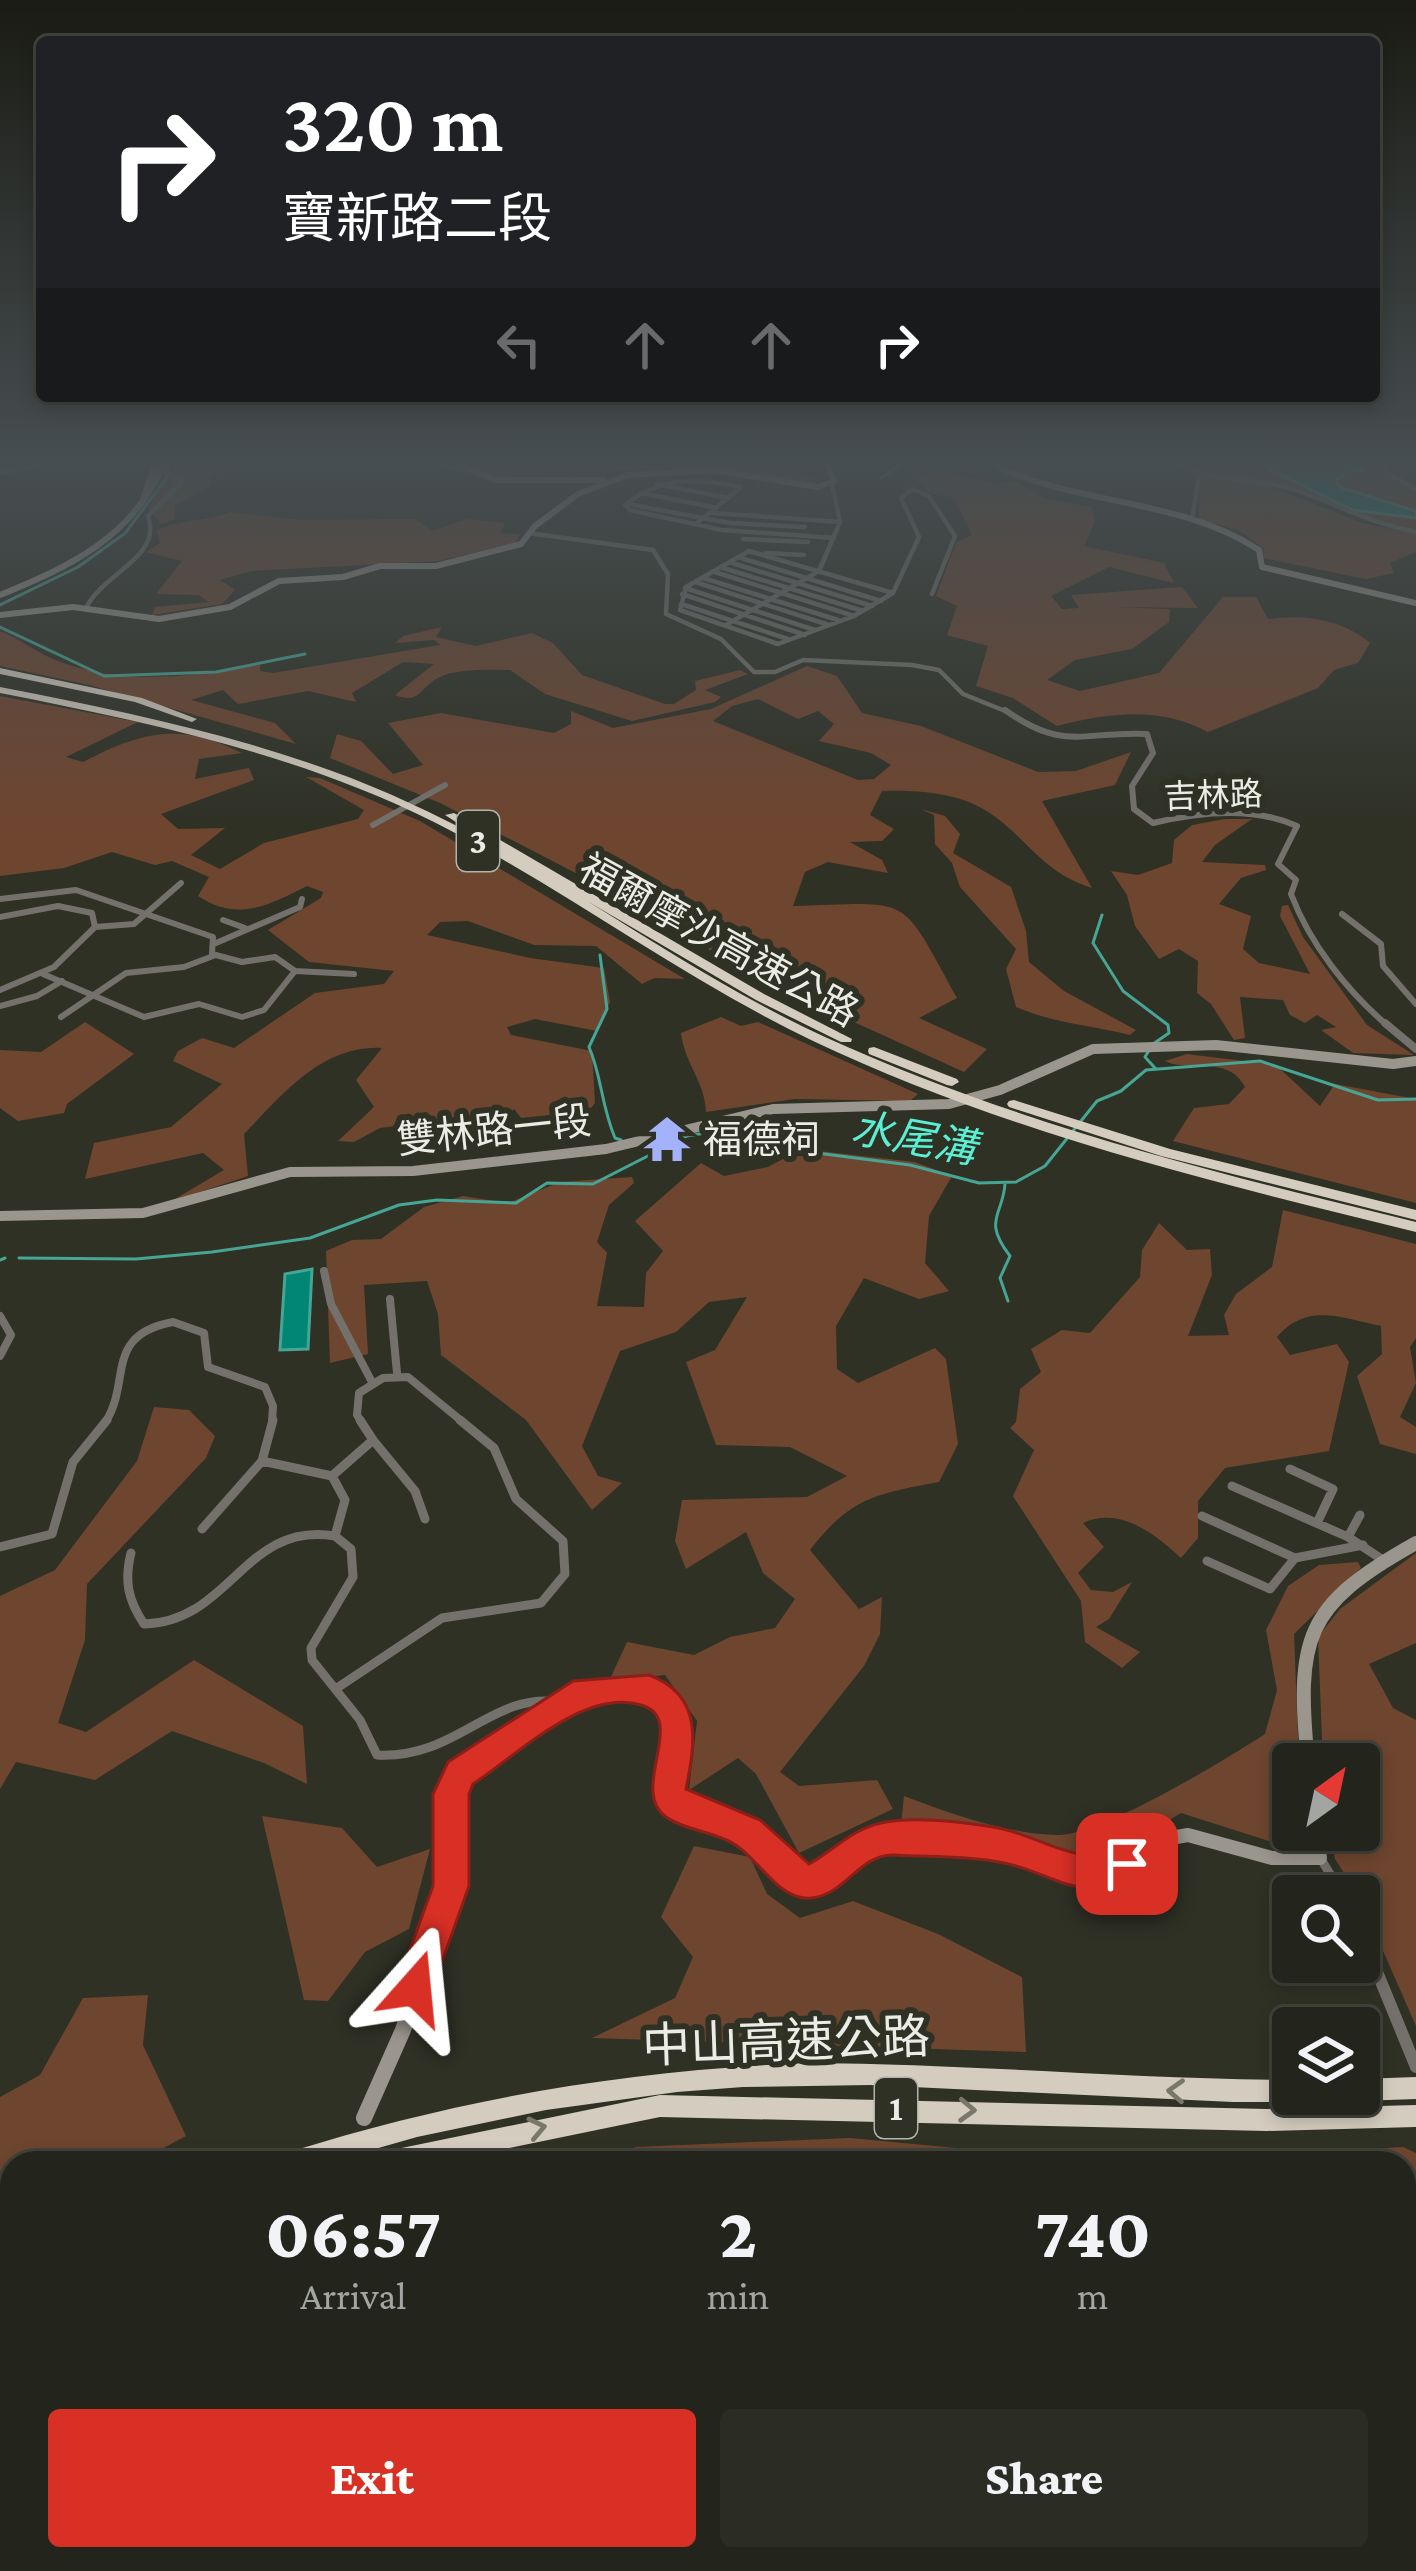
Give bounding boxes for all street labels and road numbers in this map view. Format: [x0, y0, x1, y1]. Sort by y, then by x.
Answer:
street label: 吉林路 [1163, 775, 1263, 815]
road number: 3 [457, 811, 499, 871]
street label: 福爾摩沙高速公路 [572, 846, 866, 1034]
street label: 雙林路一段 [395, 1098, 593, 1162]
street label: 中山高速公路 [641, 2009, 931, 2073]
road number: 1 [875, 2078, 917, 2138]

